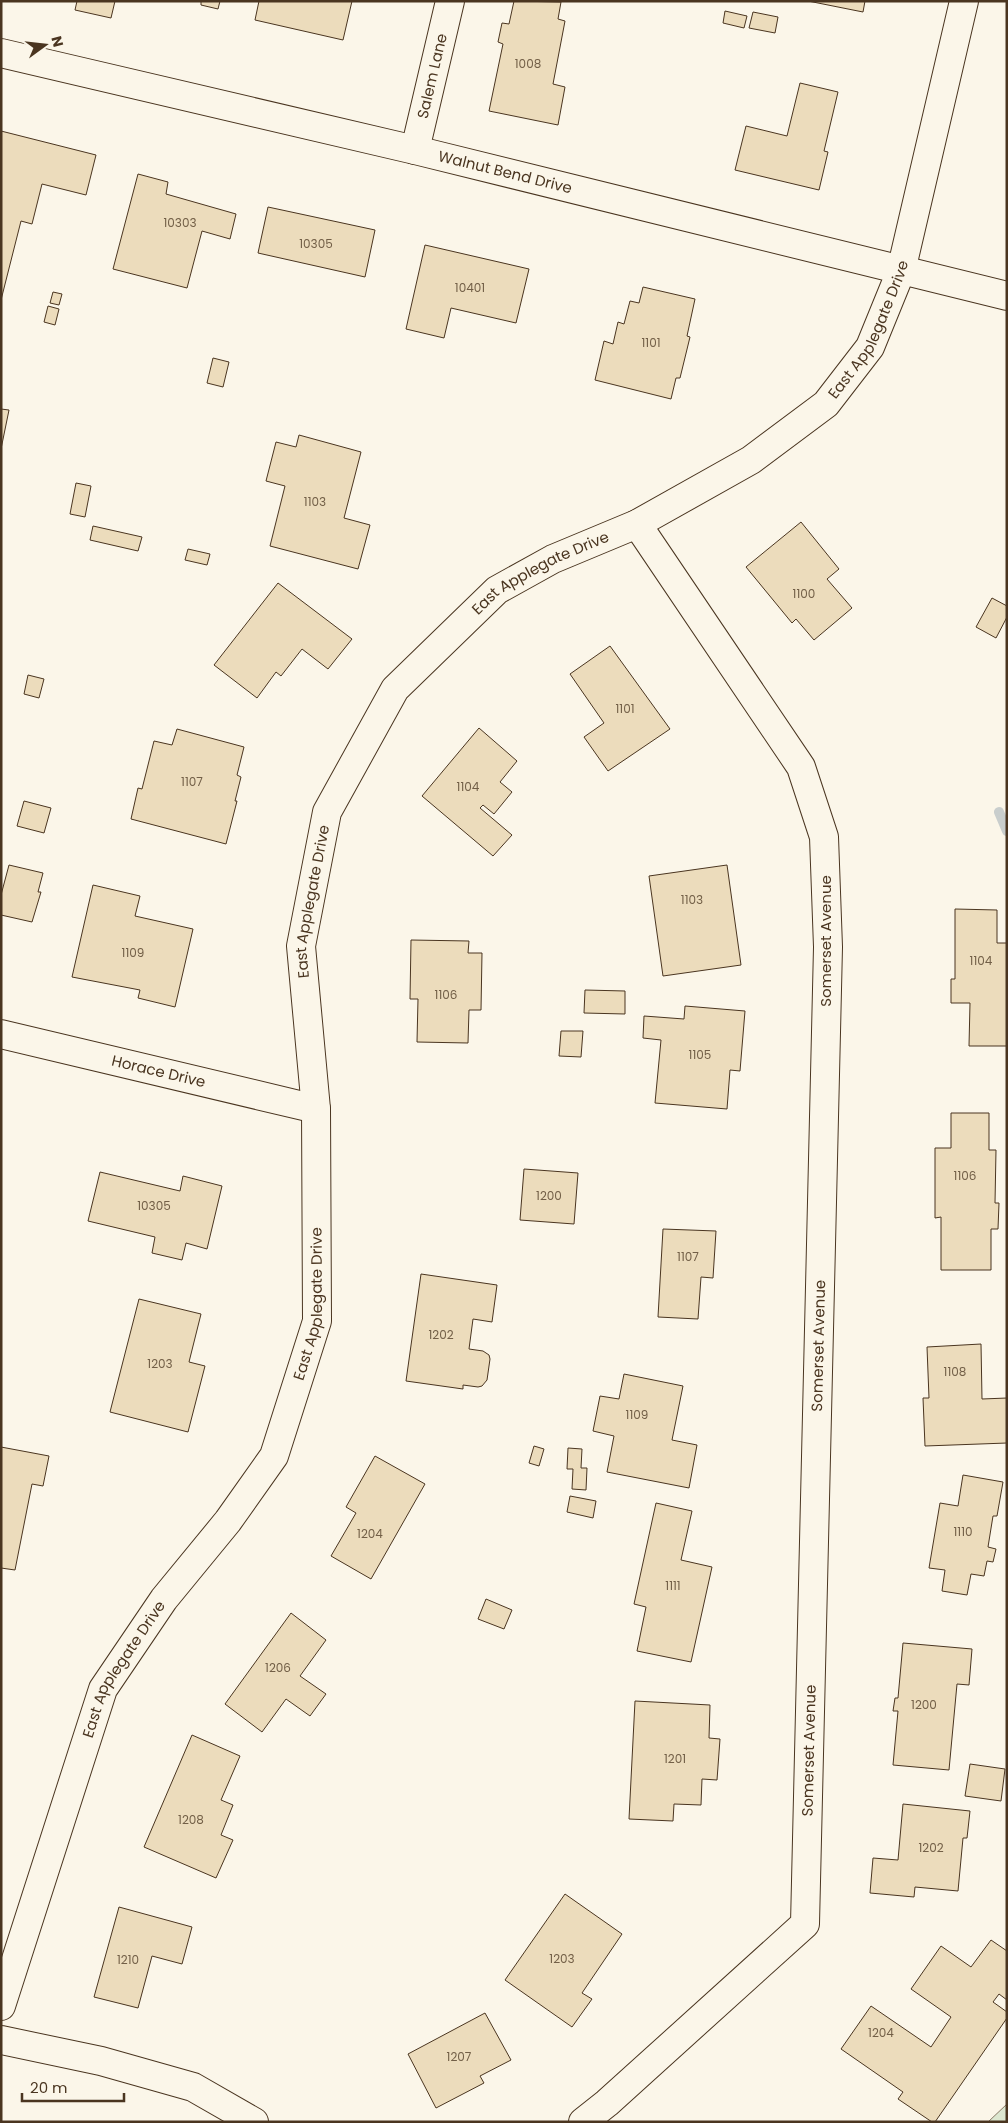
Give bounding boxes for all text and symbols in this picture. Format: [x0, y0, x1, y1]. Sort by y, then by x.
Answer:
north arrow [20, 20, 70, 70]
street label: Salem Lane [412, 31, 452, 121]
text: N [47, 34, 69, 49]
house number: 1008 [515, 55, 541, 72]
street label: Walnut Bend Drive [436, 145, 574, 198]
house number: 10303 [163, 214, 197, 231]
house number: 10305 [299, 235, 333, 252]
street label: East Applegate Drive [823, 258, 913, 403]
house number: 10401 [455, 279, 485, 296]
house number: 1101 [641, 334, 661, 351]
house number: 1103 [304, 493, 326, 510]
street label: East Applegate Drive [467, 526, 612, 619]
house number: 1100 [793, 585, 815, 602]
house number: 1101 [615, 700, 635, 717]
house number: 1107 [181, 773, 203, 790]
house number: 1104 [457, 778, 480, 795]
street label: East Applegate Drive [290, 823, 334, 979]
street label: Somerset Avenue [815, 875, 836, 1007]
house number: 1103 [681, 891, 703, 908]
house number: 1109 [122, 944, 144, 961]
house number: 1104 [970, 952, 993, 969]
house number: 1106 [435, 986, 457, 1003]
house number: 1105 [689, 1046, 711, 1063]
street label: Horace Drive [110, 1050, 208, 1092]
house number: 1106 [954, 1167, 976, 1184]
house number: 1200 [536, 1187, 562, 1204]
house number: 10305 [137, 1197, 171, 1214]
street label: East Applegate Drive [288, 1227, 328, 1383]
house number: 1107 [677, 1248, 699, 1265]
street label: Somerset Avenue [806, 1280, 830, 1412]
house number: 1202 [428, 1326, 454, 1343]
house number: 1203 [147, 1355, 173, 1372]
house number: 1108 [944, 1363, 966, 1380]
house number: 1109 [626, 1406, 648, 1423]
house number: 1110 [953, 1523, 973, 1540]
house number: 1204 [357, 1525, 383, 1542]
house number: 1111 [665, 1577, 681, 1594]
street label: East Applegate Drive [77, 1596, 170, 1740]
house number: 1206 [265, 1659, 291, 1676]
street label: Somerset Avenue [797, 1684, 821, 1817]
house number: 1200 [911, 1696, 937, 1713]
house number: 1201 [664, 1750, 686, 1767]
house number: 1208 [178, 1811, 204, 1828]
house number: 1202 [918, 1839, 944, 1856]
house number: 1203 [549, 1950, 575, 1967]
house number: 1210 [117, 1951, 139, 1968]
house number: 1204 [868, 2024, 894, 2041]
house number: 1207 [447, 2048, 472, 2065]
scale bar [22, 2070, 125, 2102]
text: 20 m [30, 2077, 68, 2098]

